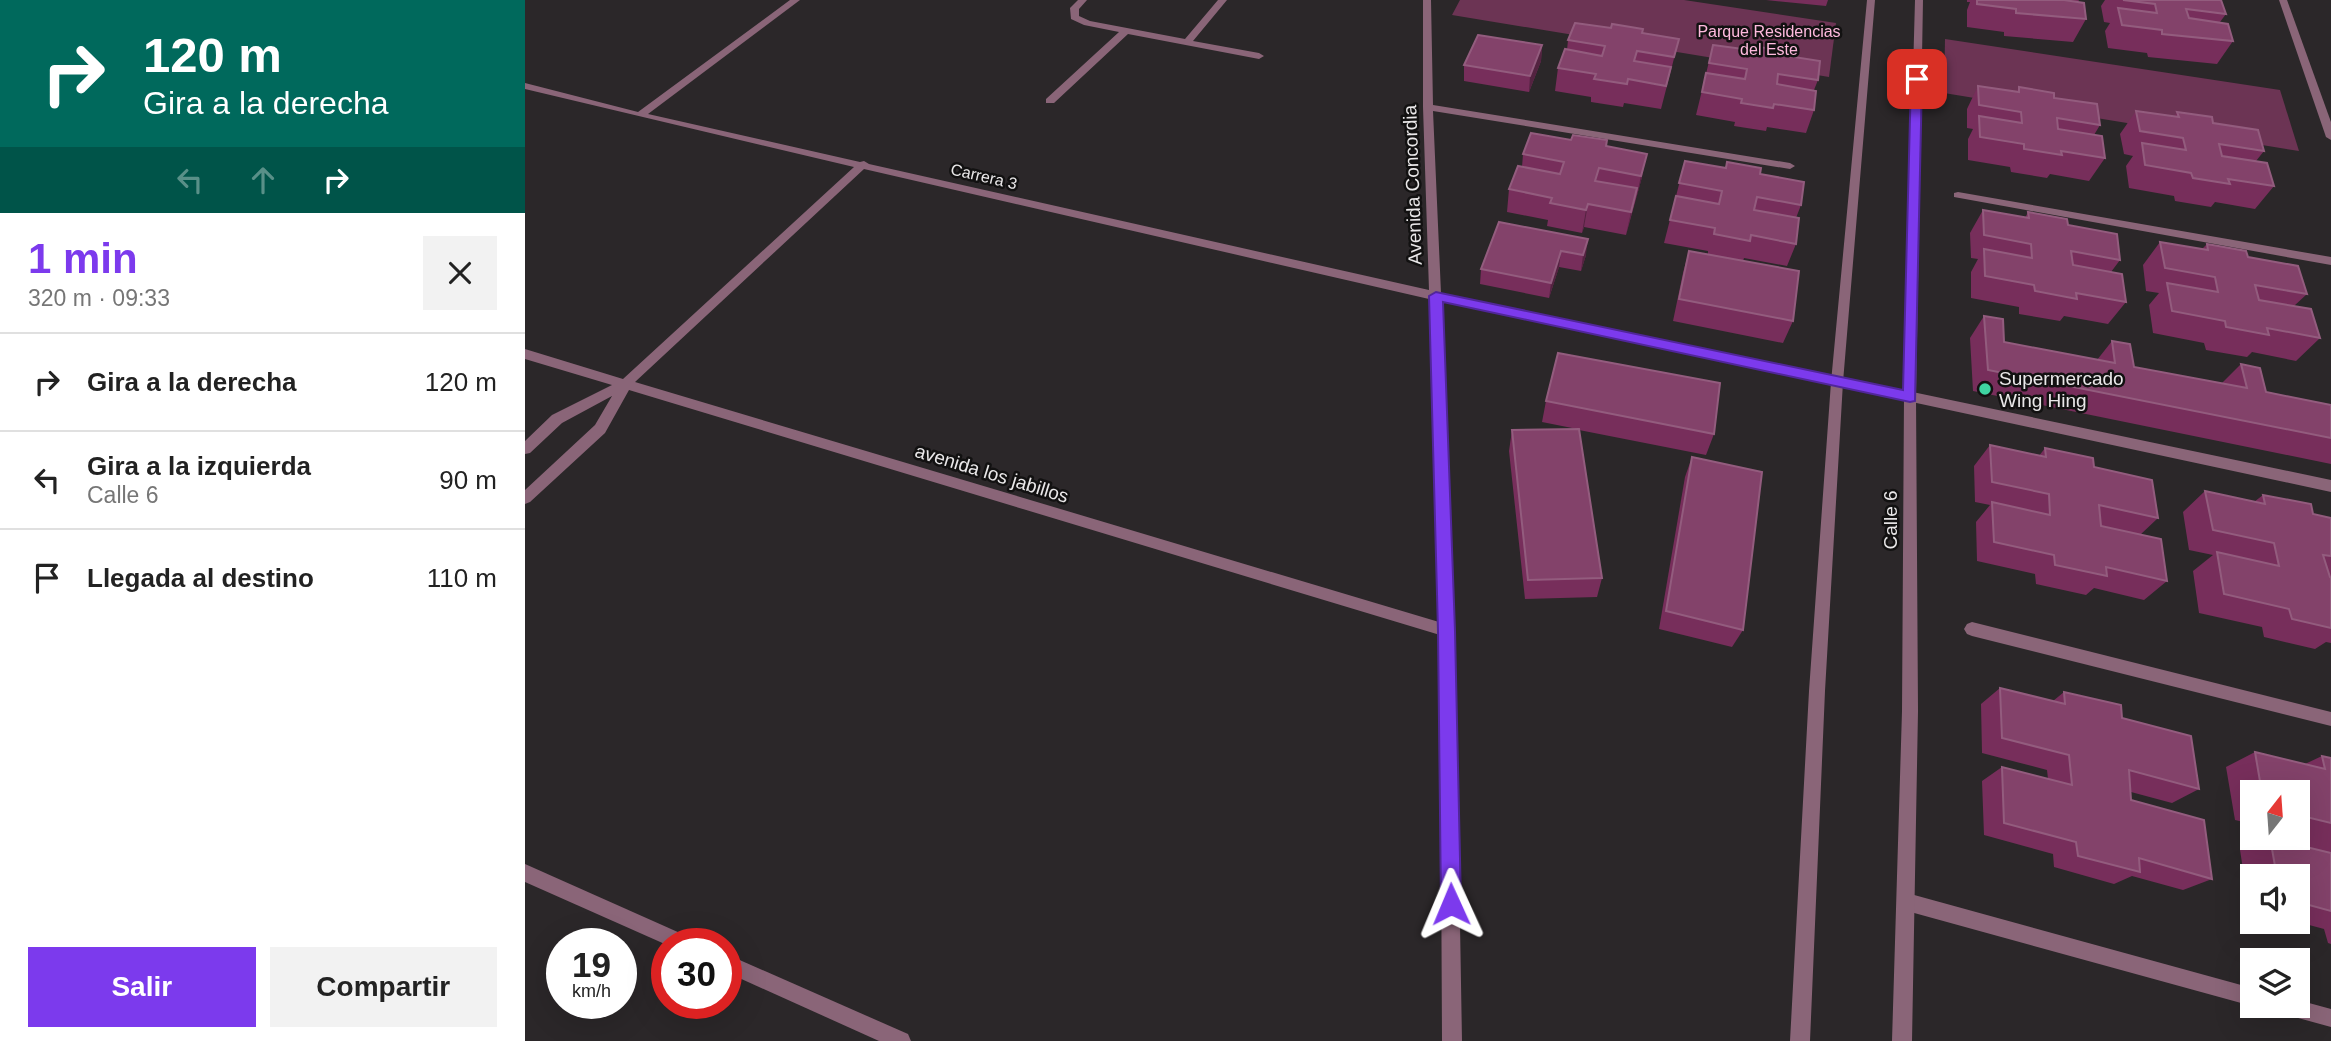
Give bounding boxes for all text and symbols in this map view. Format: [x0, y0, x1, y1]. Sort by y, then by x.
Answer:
park label: Parque Residencias del Este [1697, 23, 1841, 58]
icon: right [28, 28, 119, 119]
text: 120 m [143, 28, 282, 82]
pin [1887, 49, 1947, 109]
icon: arrive [1898, 60, 1936, 98]
text: Gira a la derecha [143, 85, 388, 121]
street label: Avenida Concordia [1399, 104, 1426, 265]
icon: left [171, 161, 209, 199]
icon: ahead [244, 161, 282, 199]
icon: right [317, 161, 355, 199]
street label: Carrera 3 [949, 161, 1019, 192]
text: 1 min [28, 235, 138, 282]
button: close [423, 236, 497, 310]
text: 320 m · 09:33 [28, 285, 170, 311]
icon: right [28, 363, 66, 401]
text: Gira a la derecha [87, 367, 297, 397]
text: 120 m [425, 367, 497, 397]
place label: Supermercado Wing Hing [1999, 368, 2124, 411]
marker: Supermercado Wing Hing [1977, 381, 1993, 397]
street label: avenida los jabillos [913, 440, 1071, 507]
text: Gira a la izquierda [87, 451, 311, 481]
icon: left [28, 461, 66, 499]
text: 90 m [439, 465, 497, 495]
text: Calle 6 [87, 482, 159, 508]
street label: Calle 6 [1880, 490, 1901, 550]
icon: arrive [28, 559, 66, 597]
text: Llegada al destino [87, 563, 314, 593]
text: 110 m [427, 563, 497, 593]
north arrow [2240, 780, 2310, 850]
map controls [2240, 780, 2310, 1018]
button: sound [2240, 864, 2310, 934]
position arrow [1414, 867, 1488, 941]
speed limit sign: 30 [651, 928, 742, 1019]
text: 19 [572, 945, 611, 984]
button: Salir [28, 947, 256, 1027]
button: Compartir [270, 947, 497, 1027]
button: layers [2240, 948, 2310, 1018]
text: km/h [572, 981, 611, 1001]

